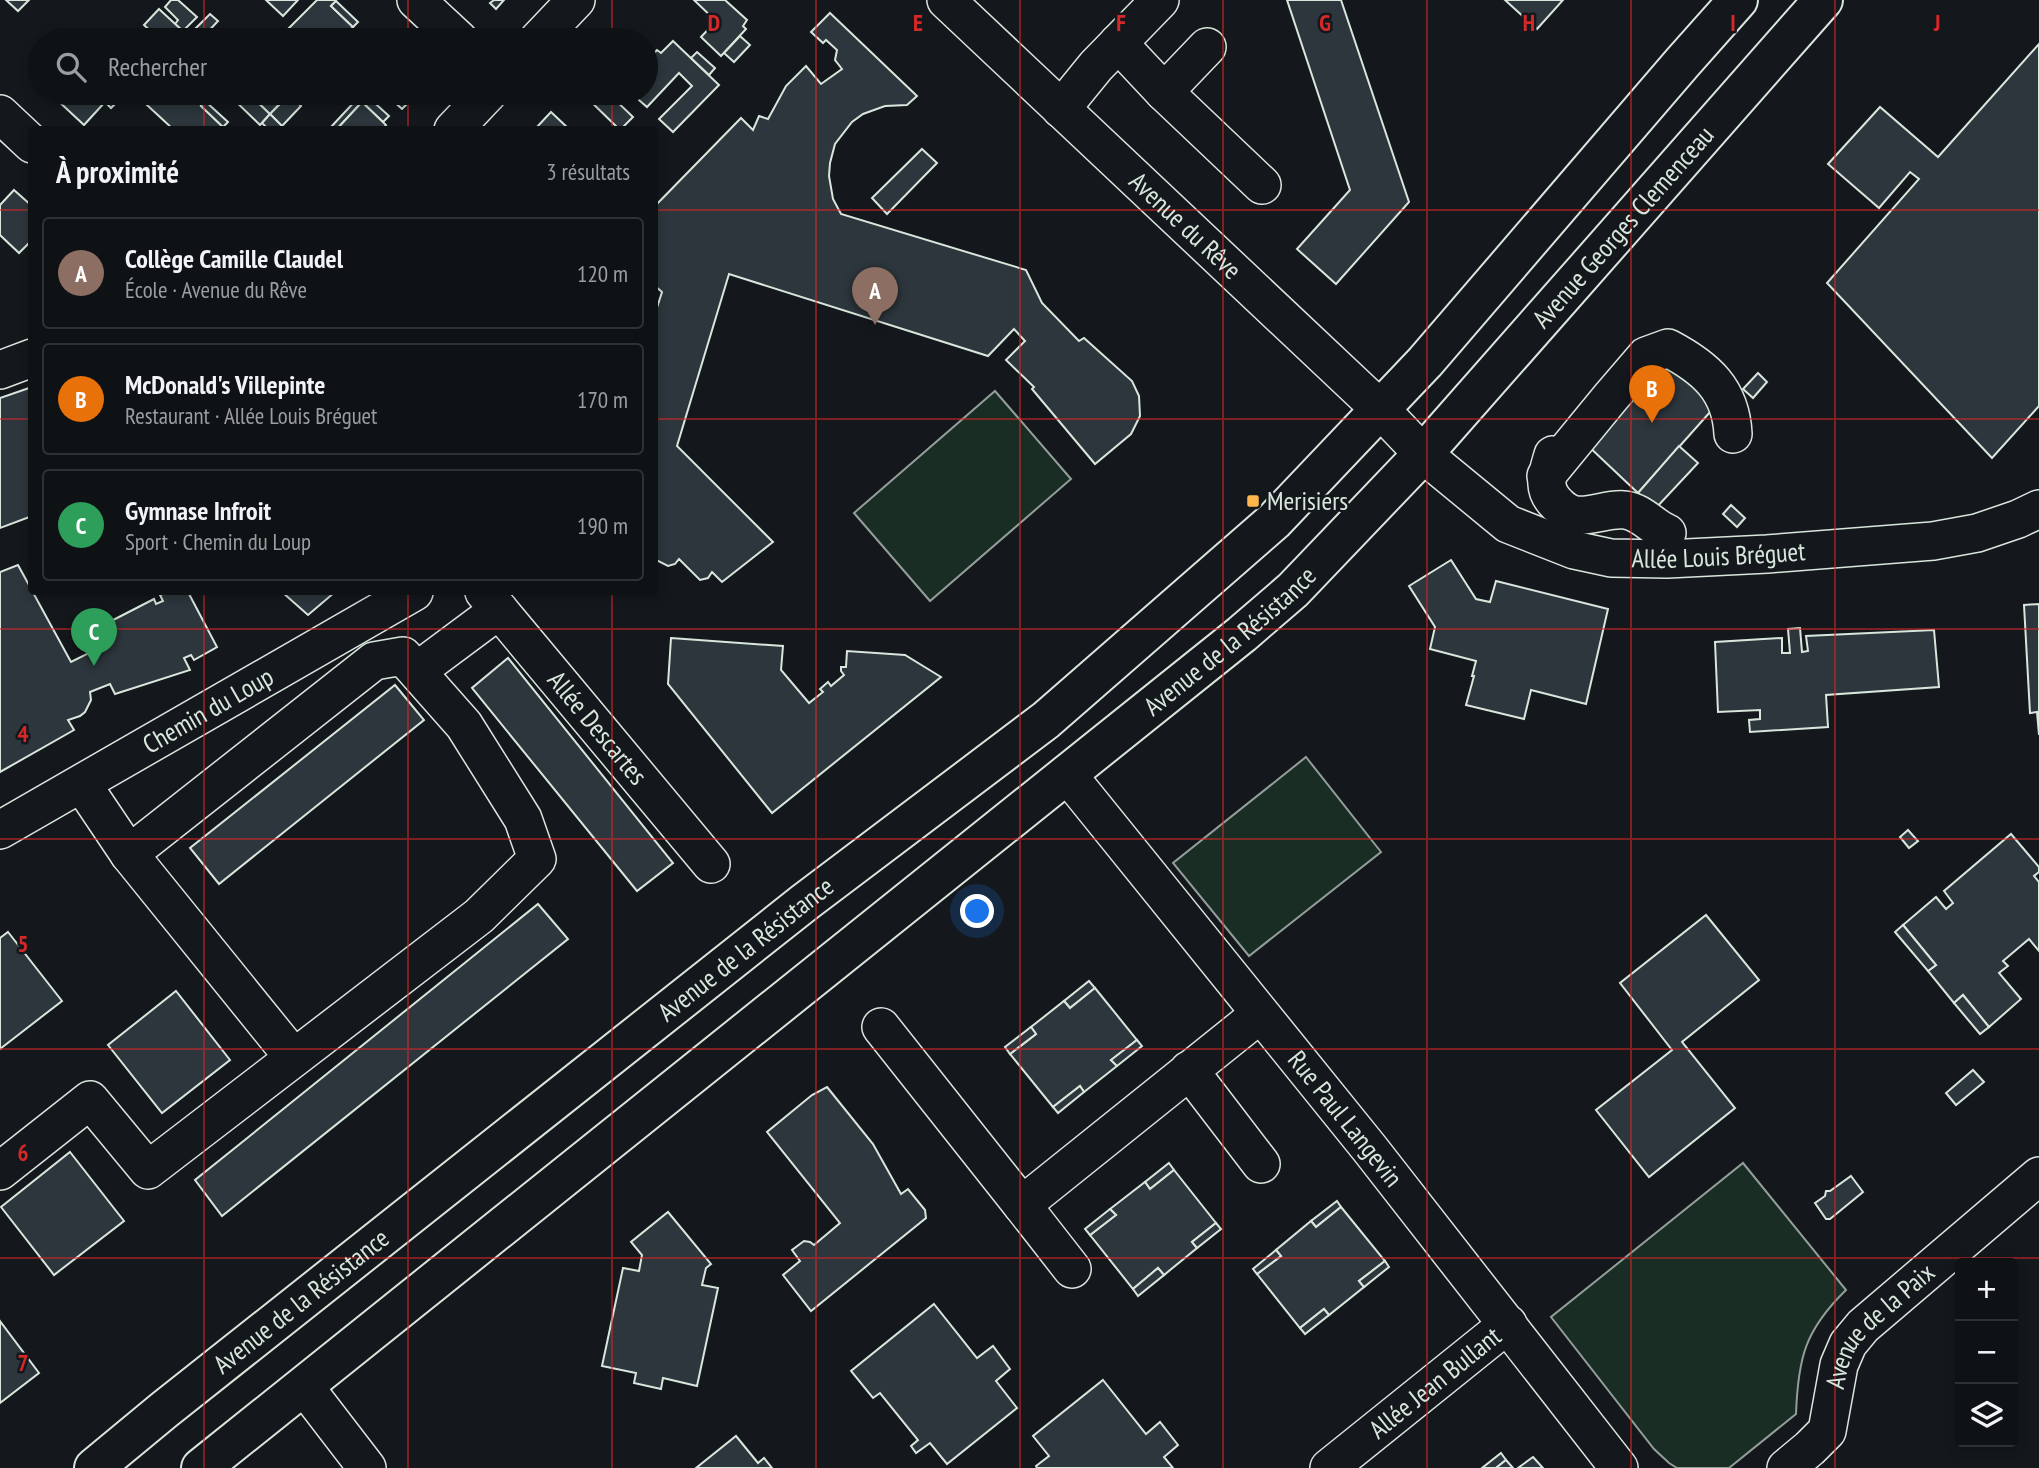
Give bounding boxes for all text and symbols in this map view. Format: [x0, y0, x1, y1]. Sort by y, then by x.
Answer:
text: D [708, 8, 720, 37]
text: E [913, 8, 923, 37]
text: F [1116, 8, 1126, 37]
text: G [1319, 8, 1331, 37]
text: H [1523, 8, 1535, 37]
text: I [1730, 8, 1736, 37]
text: J [1933, 8, 1940, 37]
search box [28, 28, 658, 105]
icon: search [52, 48, 90, 86]
text: Rechercher [108, 50, 207, 83]
street label: Avenue Georges Clemenceau [1525, 119, 1720, 334]
text: À proximité [56, 152, 179, 191]
text: 3 résultats [546, 157, 630, 186]
street label: Avenue du Rêve [1123, 165, 1249, 286]
text: Collège Camille Claudel [125, 242, 343, 275]
text: A [75, 259, 87, 288]
text: 120 m [577, 259, 628, 288]
pin: A [852, 267, 898, 325]
text: École · Avenue du Rêve [125, 275, 307, 304]
pin: B [1629, 365, 1675, 423]
text: McDonald's Villepinte [125, 368, 326, 401]
text: B [75, 385, 87, 414]
text: 170 m [577, 385, 628, 414]
text: Restaurant · Allée Louis Bréguet [125, 401, 377, 430]
place label: Merisiers [1267, 484, 1348, 517]
marker: Merisiers [1245, 493, 1261, 509]
text: Gymnase Infroit [125, 494, 271, 527]
text: C [76, 511, 86, 540]
text: 190 m [577, 511, 628, 540]
text: Sport · Chemin du Loup [125, 527, 311, 556]
street label: Allée Louis Bréguet [1631, 534, 1806, 575]
street label: Avenue de la Résistance [1137, 559, 1323, 722]
pin: C [71, 608, 117, 666]
street label: Chemin du Loup [137, 659, 279, 760]
street label: Allée Descartes [541, 664, 655, 791]
text: 4 [18, 719, 29, 748]
street label: Avenue de la Résistance [651, 869, 840, 1028]
your location [960, 894, 994, 928]
text: 5 [18, 929, 29, 958]
street label: Rue Paul Langevin [1281, 1044, 1410, 1193]
text: 6 [18, 1138, 29, 1167]
street label: Avenue de la Résistance [206, 1221, 395, 1381]
street label: Avenue de la Paix [1818, 1255, 1941, 1391]
map controls [1955, 1258, 2018, 1447]
button: + [1955, 1258, 2018, 1321]
street label: Allée Jean Bullant [1362, 1319, 1507, 1445]
button: − [1955, 1321, 2018, 1384]
text: 7 [18, 1348, 29, 1377]
button: layers [1955, 1384, 2018, 1447]

